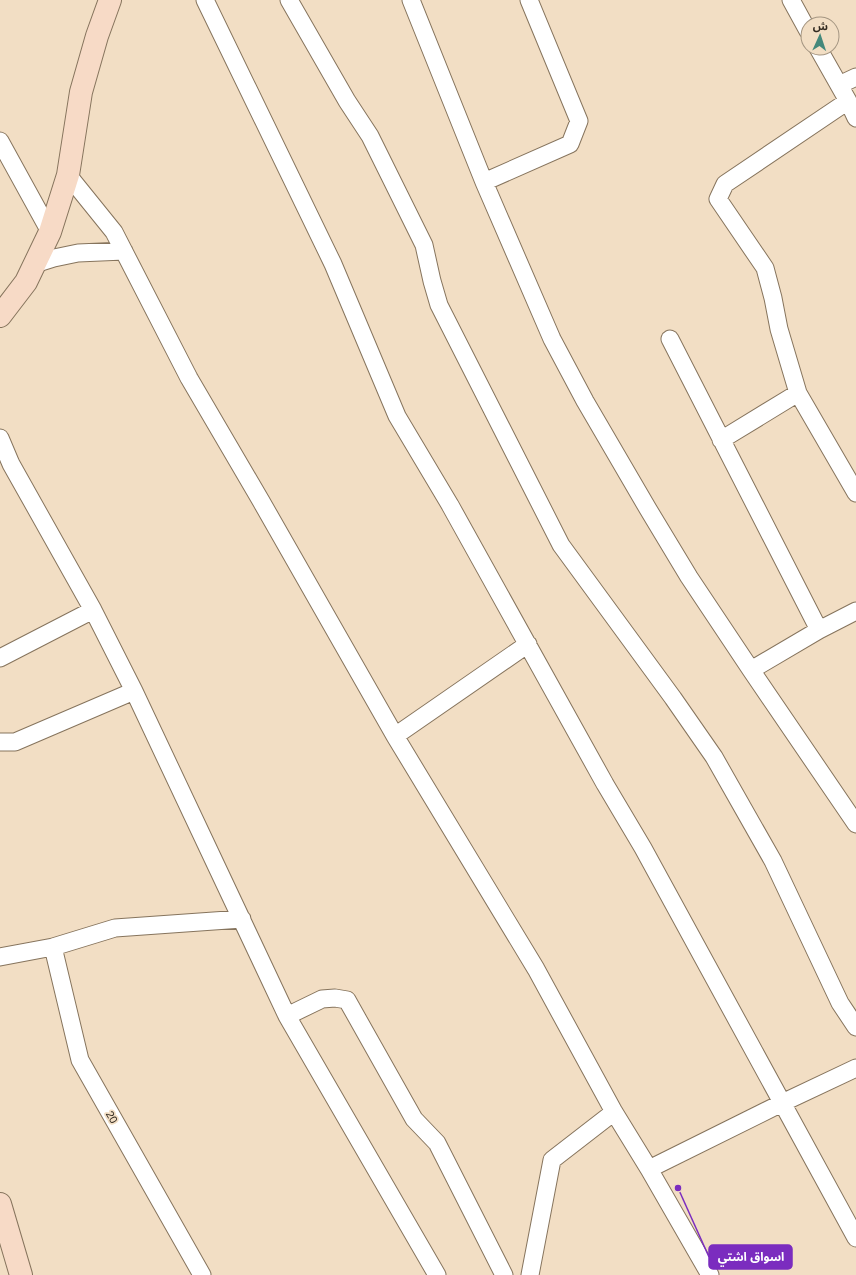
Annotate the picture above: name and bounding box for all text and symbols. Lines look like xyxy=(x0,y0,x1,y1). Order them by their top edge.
north arrow xyxy=(800,16,840,56)
text: ش xyxy=(813,20,828,33)
street label: 20 xyxy=(104,1109,120,1125)
callout: اسواق اشتي xyxy=(709,1245,792,1269)
text: اسواق اشتي xyxy=(718,1250,784,1267)

